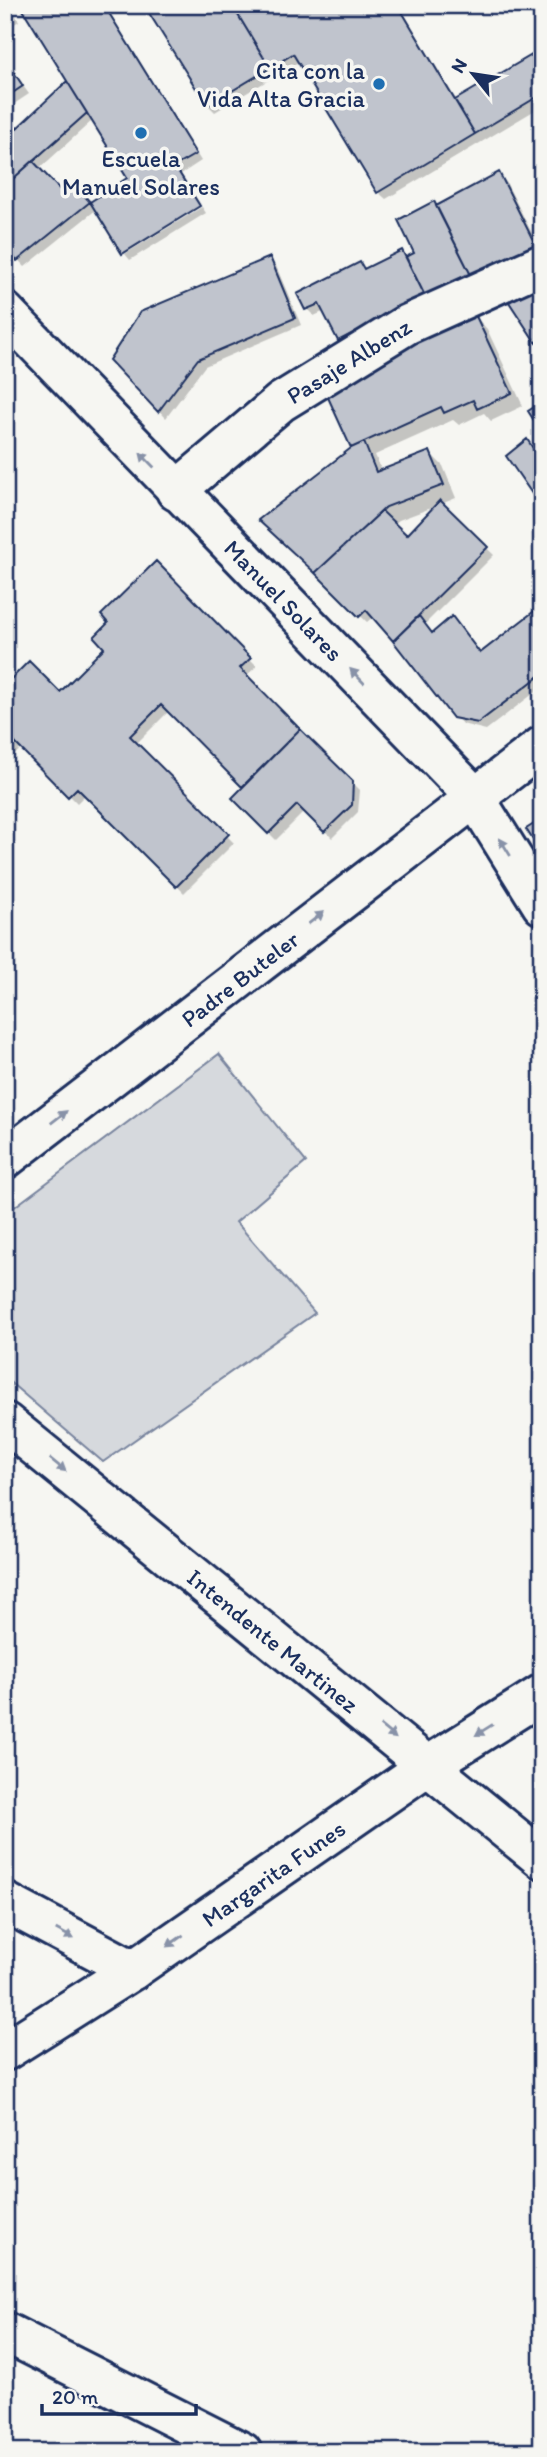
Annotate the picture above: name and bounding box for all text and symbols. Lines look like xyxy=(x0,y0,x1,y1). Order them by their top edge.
north arrow xyxy=(438,38,508,108)
text: N xyxy=(446,54,472,77)
place label: Cita con la Vida Alta Gracia xyxy=(197,56,366,113)
marker: Cita con la Vida Alta Gracia xyxy=(371,76,387,92)
marker: Escuela Manuel Solares xyxy=(133,125,149,141)
place label: Escuela Manuel Solares xyxy=(62,144,220,201)
street label: Pasaje Albenz xyxy=(281,311,416,410)
one-way arrow xyxy=(139,452,155,469)
street label: Manuel Solares xyxy=(219,533,349,667)
one-way arrow xyxy=(349,668,365,685)
one-way arrow xyxy=(499,837,512,856)
one-way arrow xyxy=(308,911,325,926)
street label: Padre Buteler xyxy=(175,924,304,1033)
one-way arrow xyxy=(50,1110,68,1125)
one-way arrow xyxy=(49,1458,67,1473)
street label: Intendente Martinez xyxy=(182,1562,365,1719)
one-way arrow xyxy=(378,1724,396,1739)
one-way arrow xyxy=(474,1724,494,1737)
street label: Margarita Funes xyxy=(196,1813,351,1933)
one-way arrow xyxy=(56,1928,75,1940)
one-way arrow xyxy=(165,1934,184,1947)
scale bar xyxy=(42,2373,196,2417)
text: 20 m xyxy=(52,2384,99,2409)

